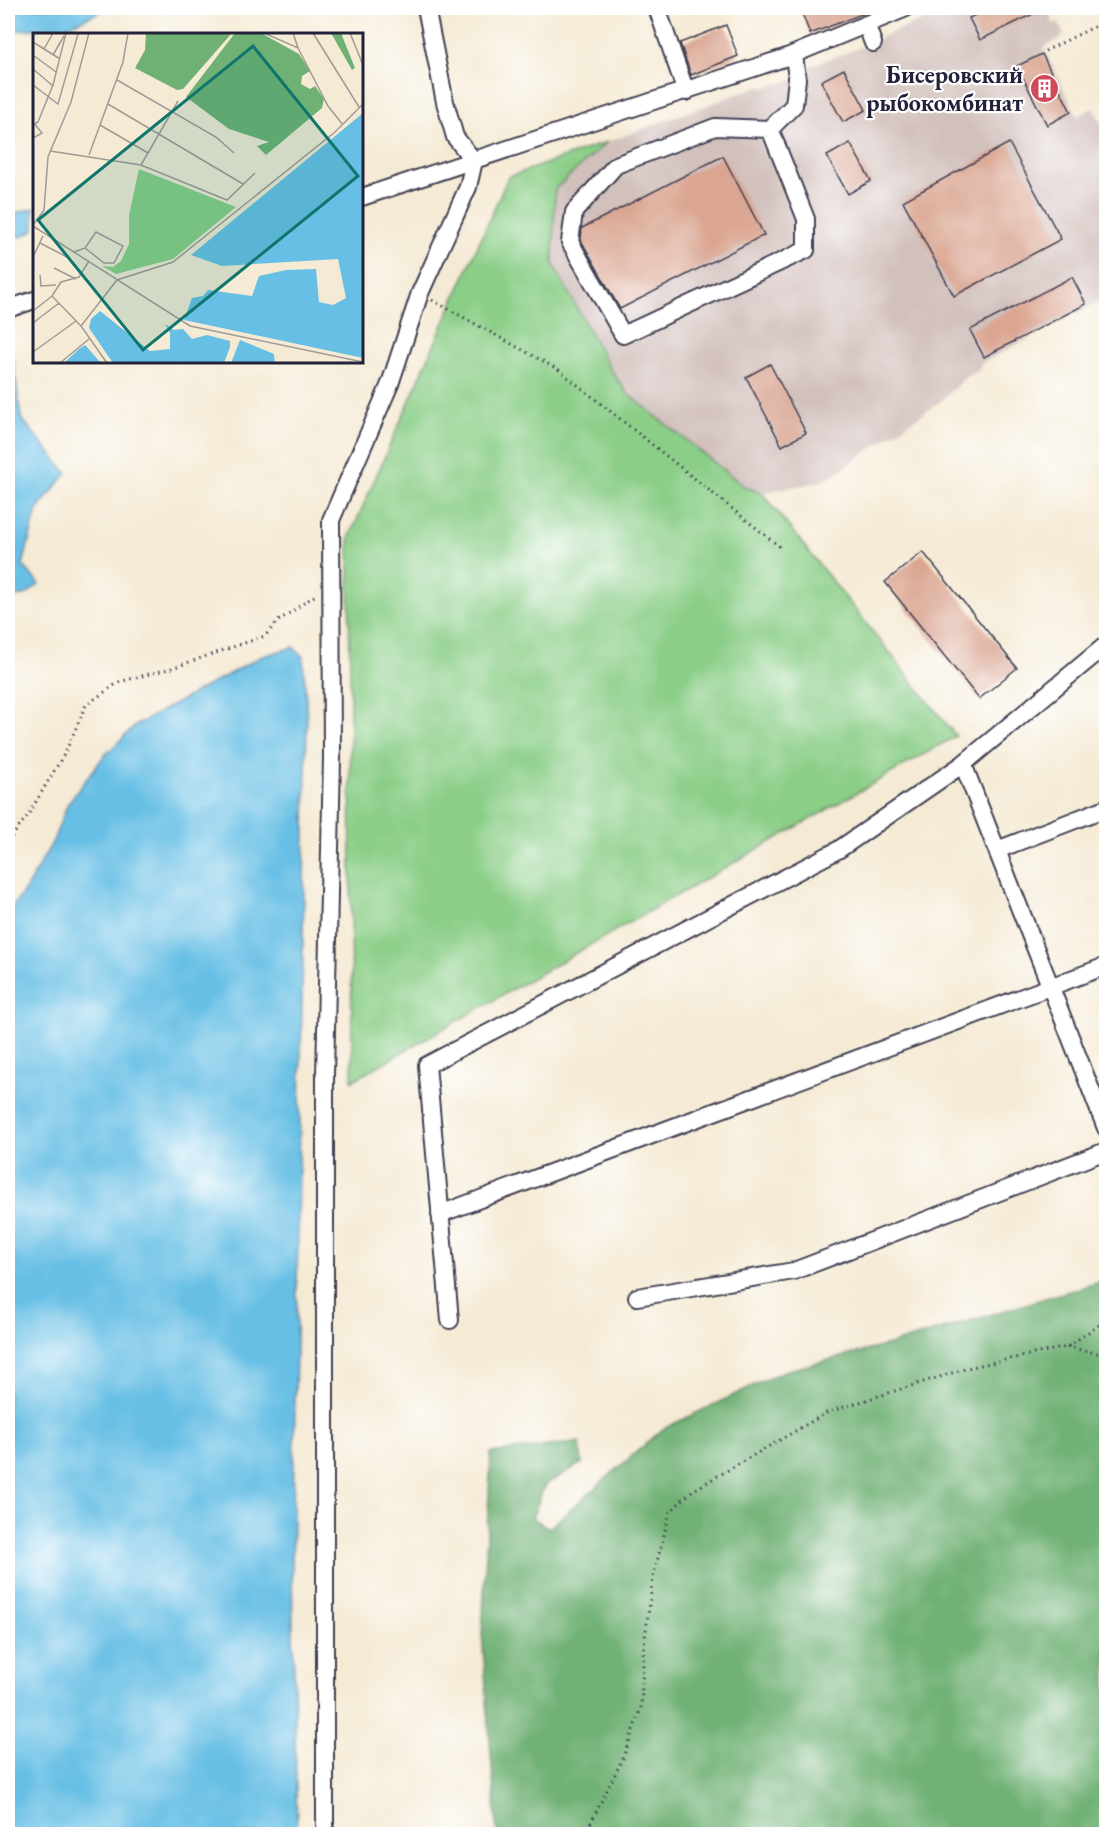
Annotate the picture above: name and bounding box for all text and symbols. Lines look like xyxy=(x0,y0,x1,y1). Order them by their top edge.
inset map xyxy=(33,33,363,363)
place label: Бисеровский рыбокомбинат xyxy=(866,59,1023,118)
building icon: Бисеровский рыбокомбинат xyxy=(1028,73,1060,105)

